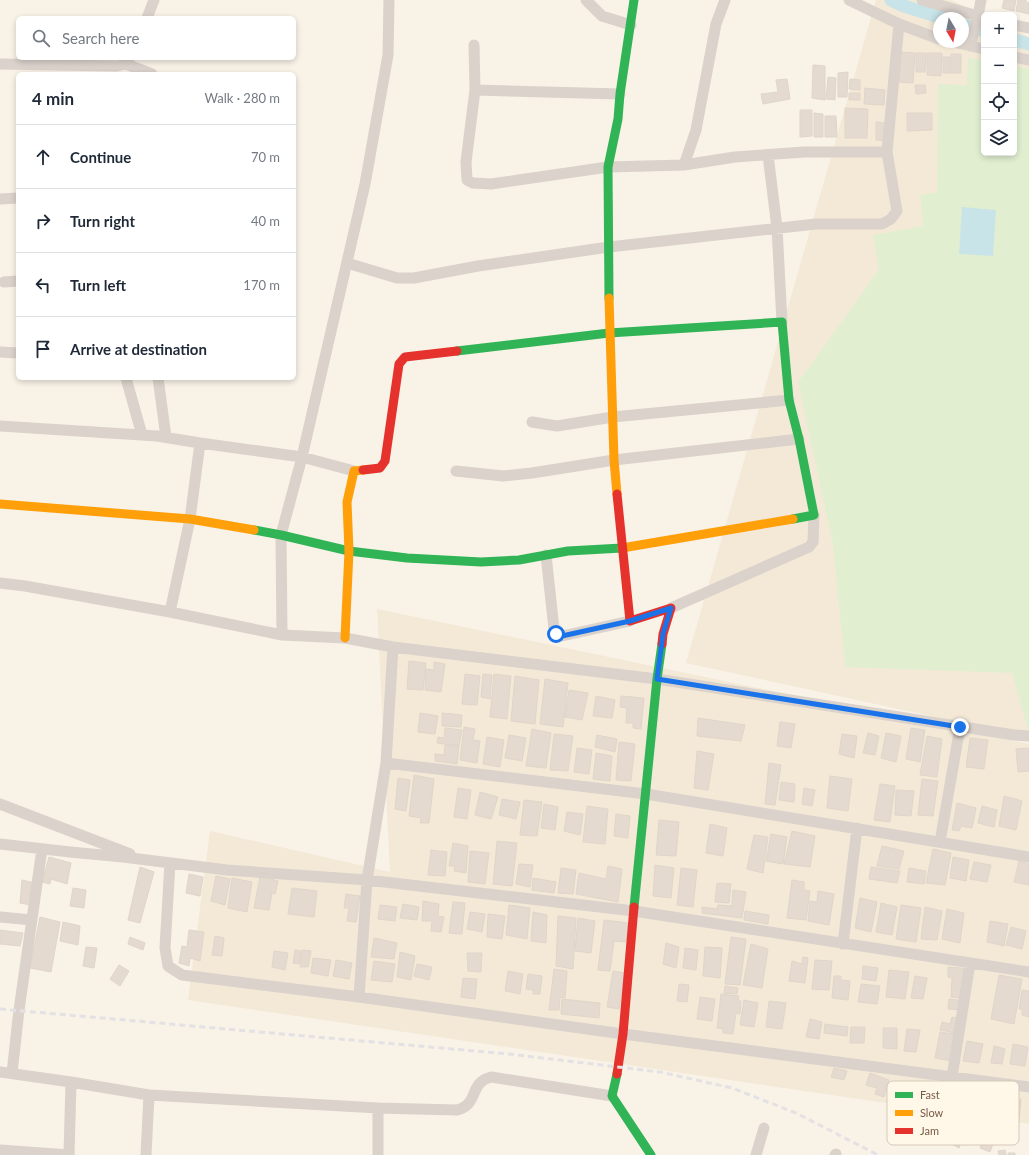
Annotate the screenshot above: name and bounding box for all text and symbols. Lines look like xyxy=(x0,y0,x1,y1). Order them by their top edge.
north arrow xyxy=(933,12,969,48)
map controls xyxy=(981,12,1017,156)
button: + xyxy=(981,12,1017,48)
search box xyxy=(16,16,296,60)
icon: search xyxy=(30,27,52,49)
text: Search here xyxy=(62,29,139,47)
button: − xyxy=(981,48,1017,84)
button: locate xyxy=(981,84,1017,120)
text: 4 min xyxy=(32,88,74,109)
text: Walk · 280 m xyxy=(204,90,280,106)
button: layers xyxy=(981,120,1017,156)
icon: ahead xyxy=(32,146,54,168)
text: Continue xyxy=(70,148,131,166)
text: 70 m xyxy=(251,149,280,165)
icon: right xyxy=(32,210,54,232)
text: Turn right xyxy=(70,212,135,230)
text: 40 m xyxy=(251,213,280,229)
icon: left xyxy=(32,274,54,296)
text: Turn left xyxy=(70,276,126,294)
text: 170 m xyxy=(243,277,280,293)
icon: arrive xyxy=(32,338,54,360)
text: Arrive at destination xyxy=(70,340,207,358)
route start xyxy=(547,625,565,643)
route end xyxy=(951,718,969,736)
legend xyxy=(887,1081,1019,1145)
text: Fast xyxy=(920,1088,940,1101)
text: Slow xyxy=(920,1106,944,1119)
text: Jam xyxy=(920,1124,939,1137)

